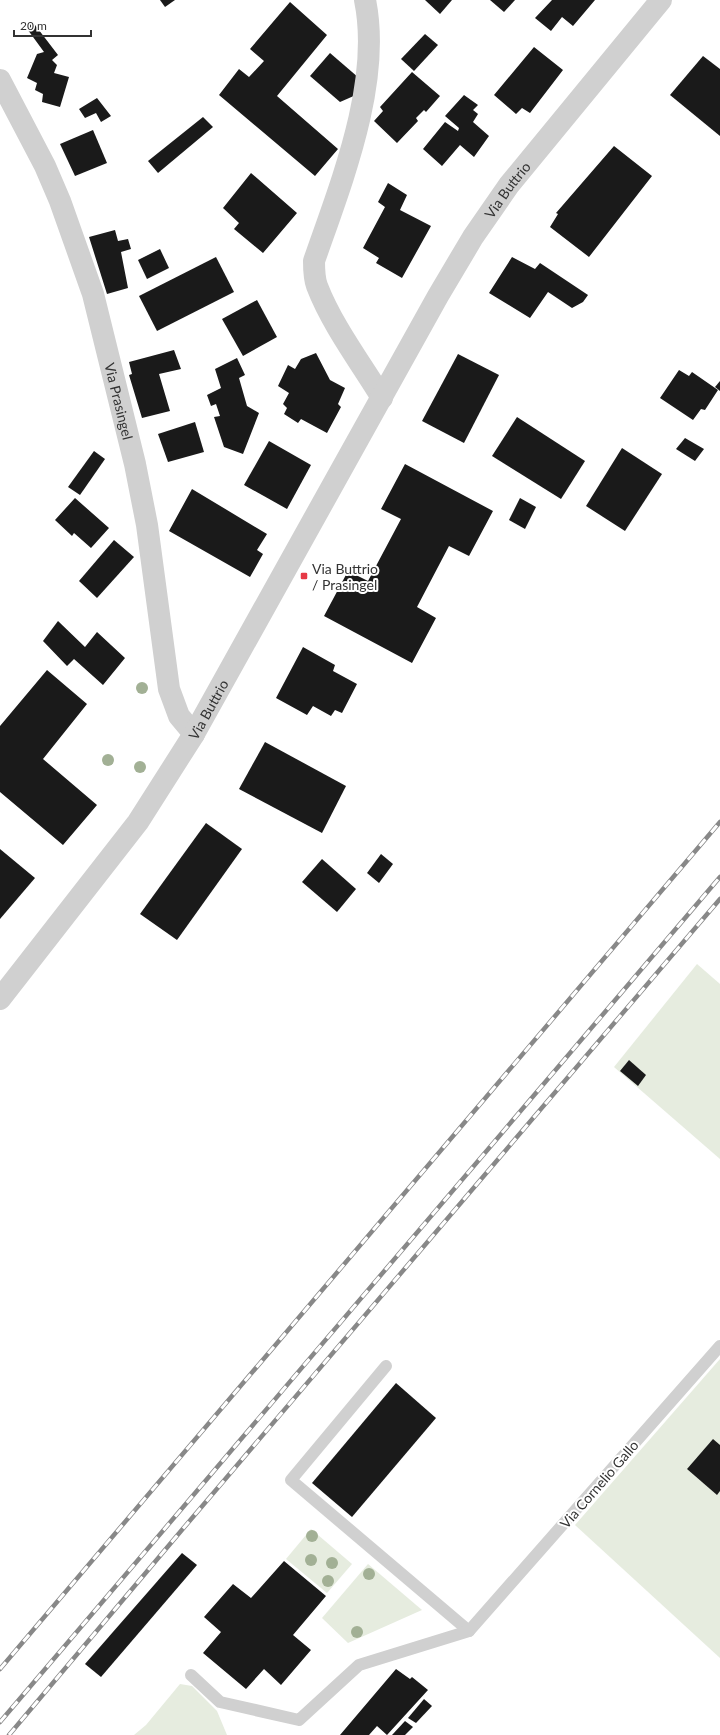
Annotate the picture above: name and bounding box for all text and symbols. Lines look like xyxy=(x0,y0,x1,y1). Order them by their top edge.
scale bar xyxy=(14,12,91,38)
text: 20 m xyxy=(20,18,47,33)
street label: Via Buttrio xyxy=(480,158,533,221)
street label: Via Prasingel xyxy=(102,361,137,441)
place label: Via Buttrio / Prasingel xyxy=(312,560,378,593)
marker: Via Buttrio / Prasingel xyxy=(299,571,309,581)
street label: Via Buttrio xyxy=(184,676,231,743)
street label: Via Cornelio Gallo xyxy=(556,1437,642,1531)

